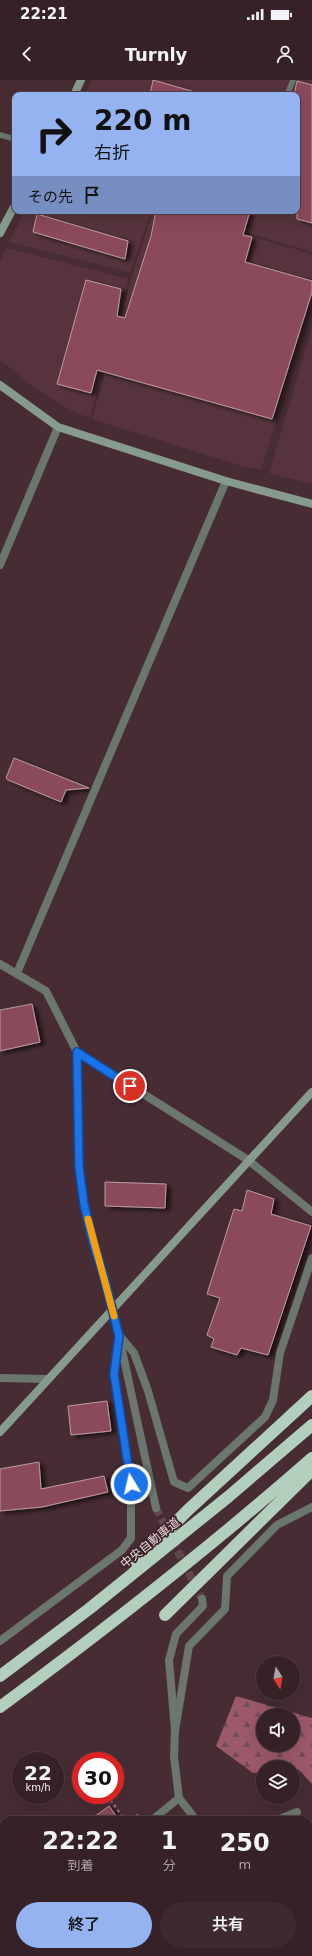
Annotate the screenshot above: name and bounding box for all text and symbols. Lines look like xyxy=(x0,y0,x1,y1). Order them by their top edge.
text: 22:21 xyxy=(20,5,68,23)
icon: back xyxy=(16,43,38,65)
icon: person xyxy=(274,43,296,65)
text: Turnly xyxy=(125,44,187,65)
text: 220 m xyxy=(94,104,191,137)
icon: right xyxy=(28,108,80,160)
text: 右折 xyxy=(94,142,130,163)
icon: arrive xyxy=(81,184,103,206)
text: その先 xyxy=(28,188,73,206)
pin xyxy=(113,1069,147,1103)
icon: arrive xyxy=(119,1075,141,1097)
position arrow xyxy=(110,1463,152,1505)
street label: 中央自動車道 xyxy=(118,1515,182,1571)
north arrow xyxy=(256,1656,300,1700)
map controls xyxy=(256,1656,300,1804)
button: sound xyxy=(256,1708,300,1752)
speed limit sign: 30 xyxy=(72,1752,124,1804)
button: layers xyxy=(256,1760,300,1804)
text: 22 xyxy=(24,1761,52,1785)
text: km/h xyxy=(25,1782,51,1793)
text: 22:22 xyxy=(42,1827,119,1855)
text: 1 xyxy=(161,1827,177,1855)
text: 250 xyxy=(220,1829,270,1857)
text: m xyxy=(238,1857,251,1872)
text: 到着 xyxy=(67,1858,93,1873)
text: 分 xyxy=(163,1858,176,1873)
button: 終了 xyxy=(16,1902,152,1948)
button: 共有 xyxy=(160,1902,296,1948)

